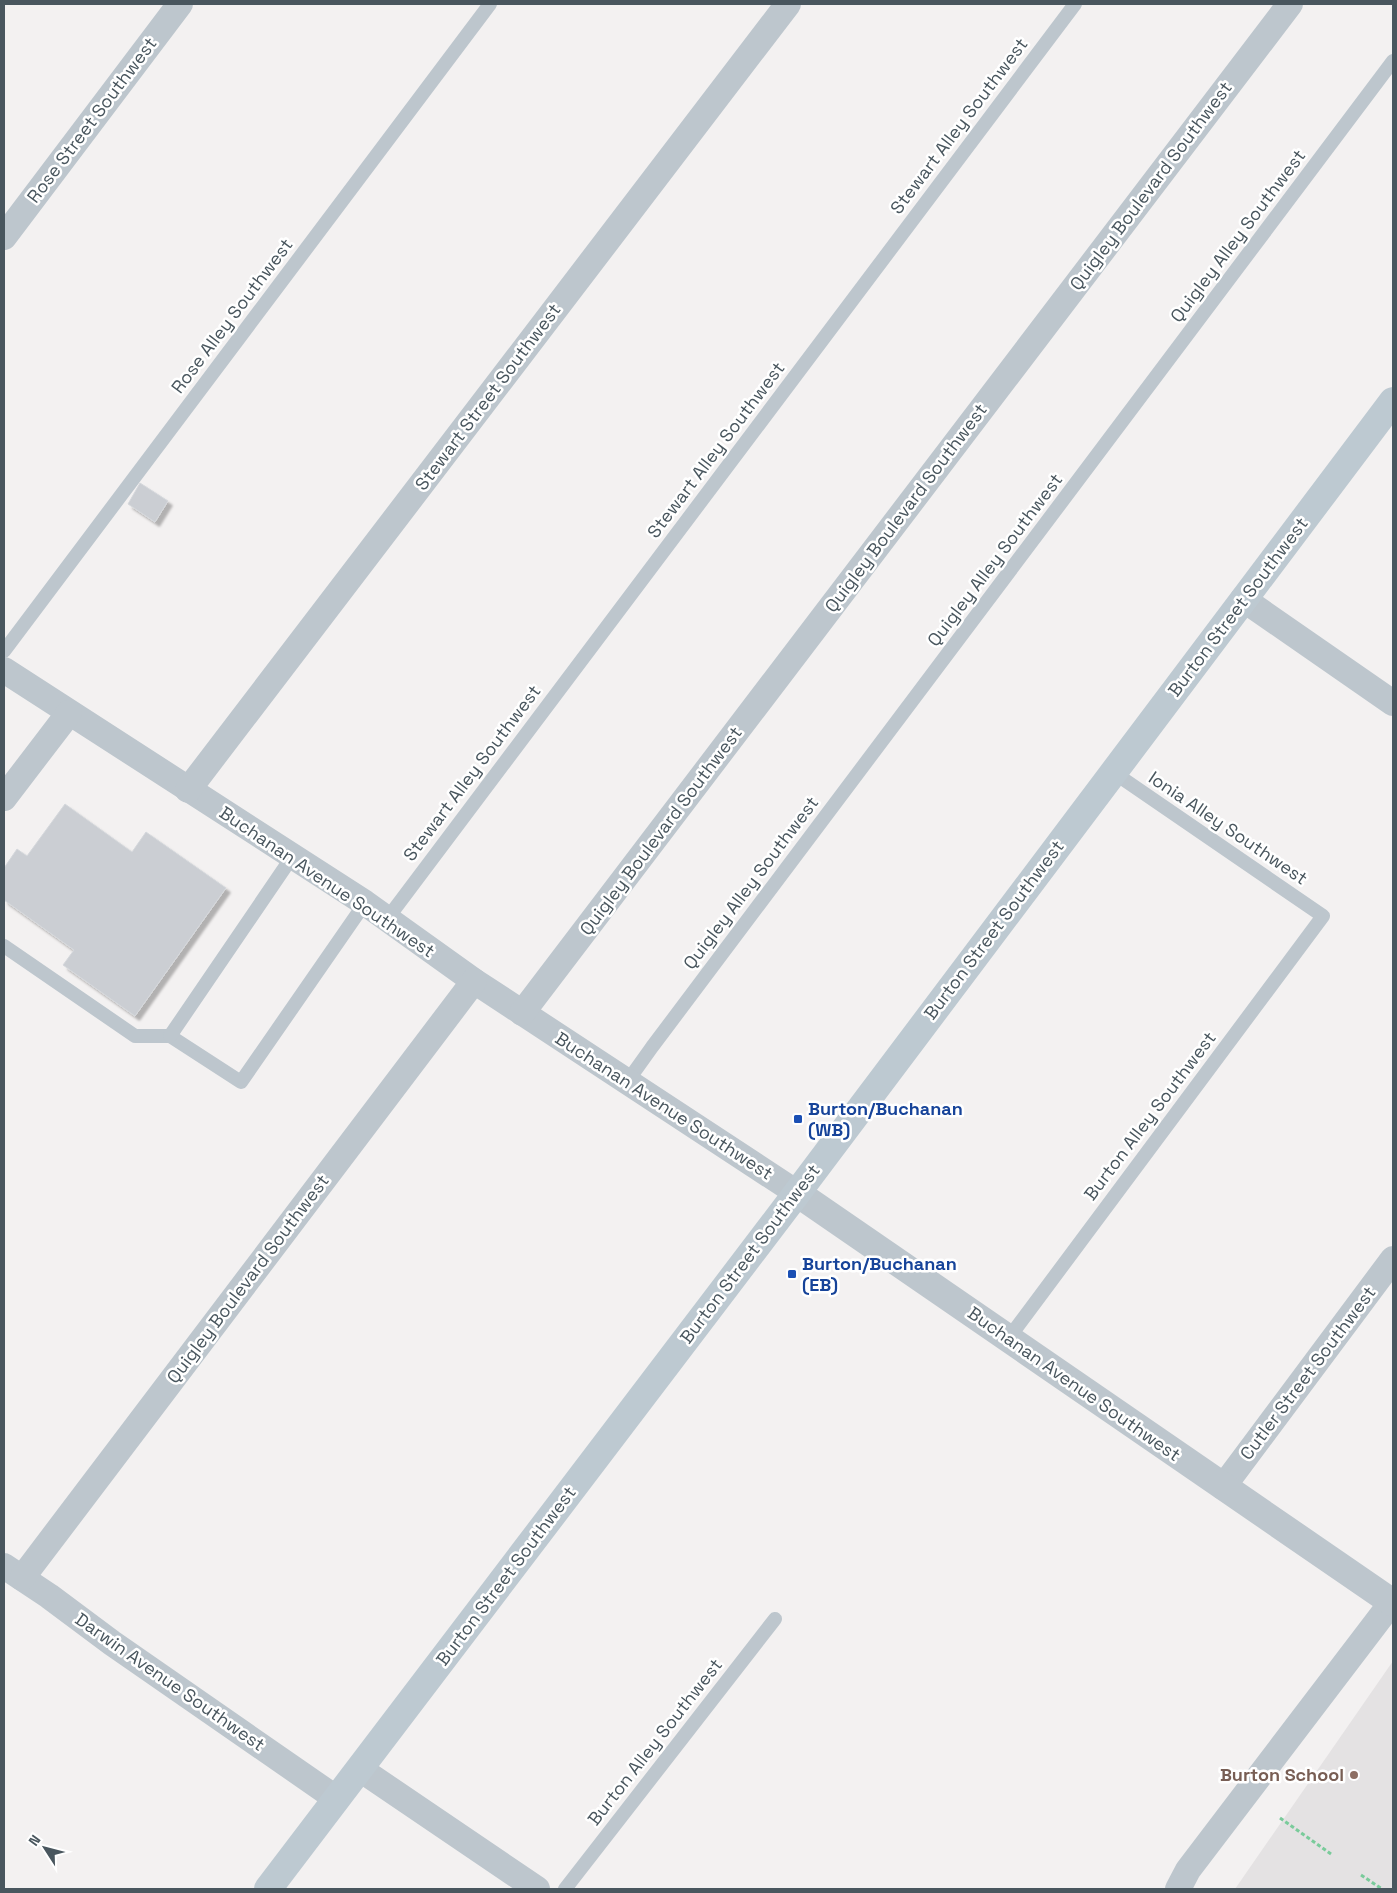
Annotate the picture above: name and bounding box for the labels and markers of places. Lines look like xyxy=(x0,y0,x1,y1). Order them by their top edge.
place label: Burton/Buchanan (WB) xyxy=(808,1097,963,1141)
marker: Burton/Buchanan (WB) xyxy=(792,1113,804,1125)
place label: Burton/Buchanan (EB) xyxy=(802,1252,957,1296)
marker: Burton/Buchanan (EB) xyxy=(786,1268,798,1280)
place label: Burton School xyxy=(1220,1763,1344,1786)
marker: Burton School xyxy=(1348,1769,1360,1781)

